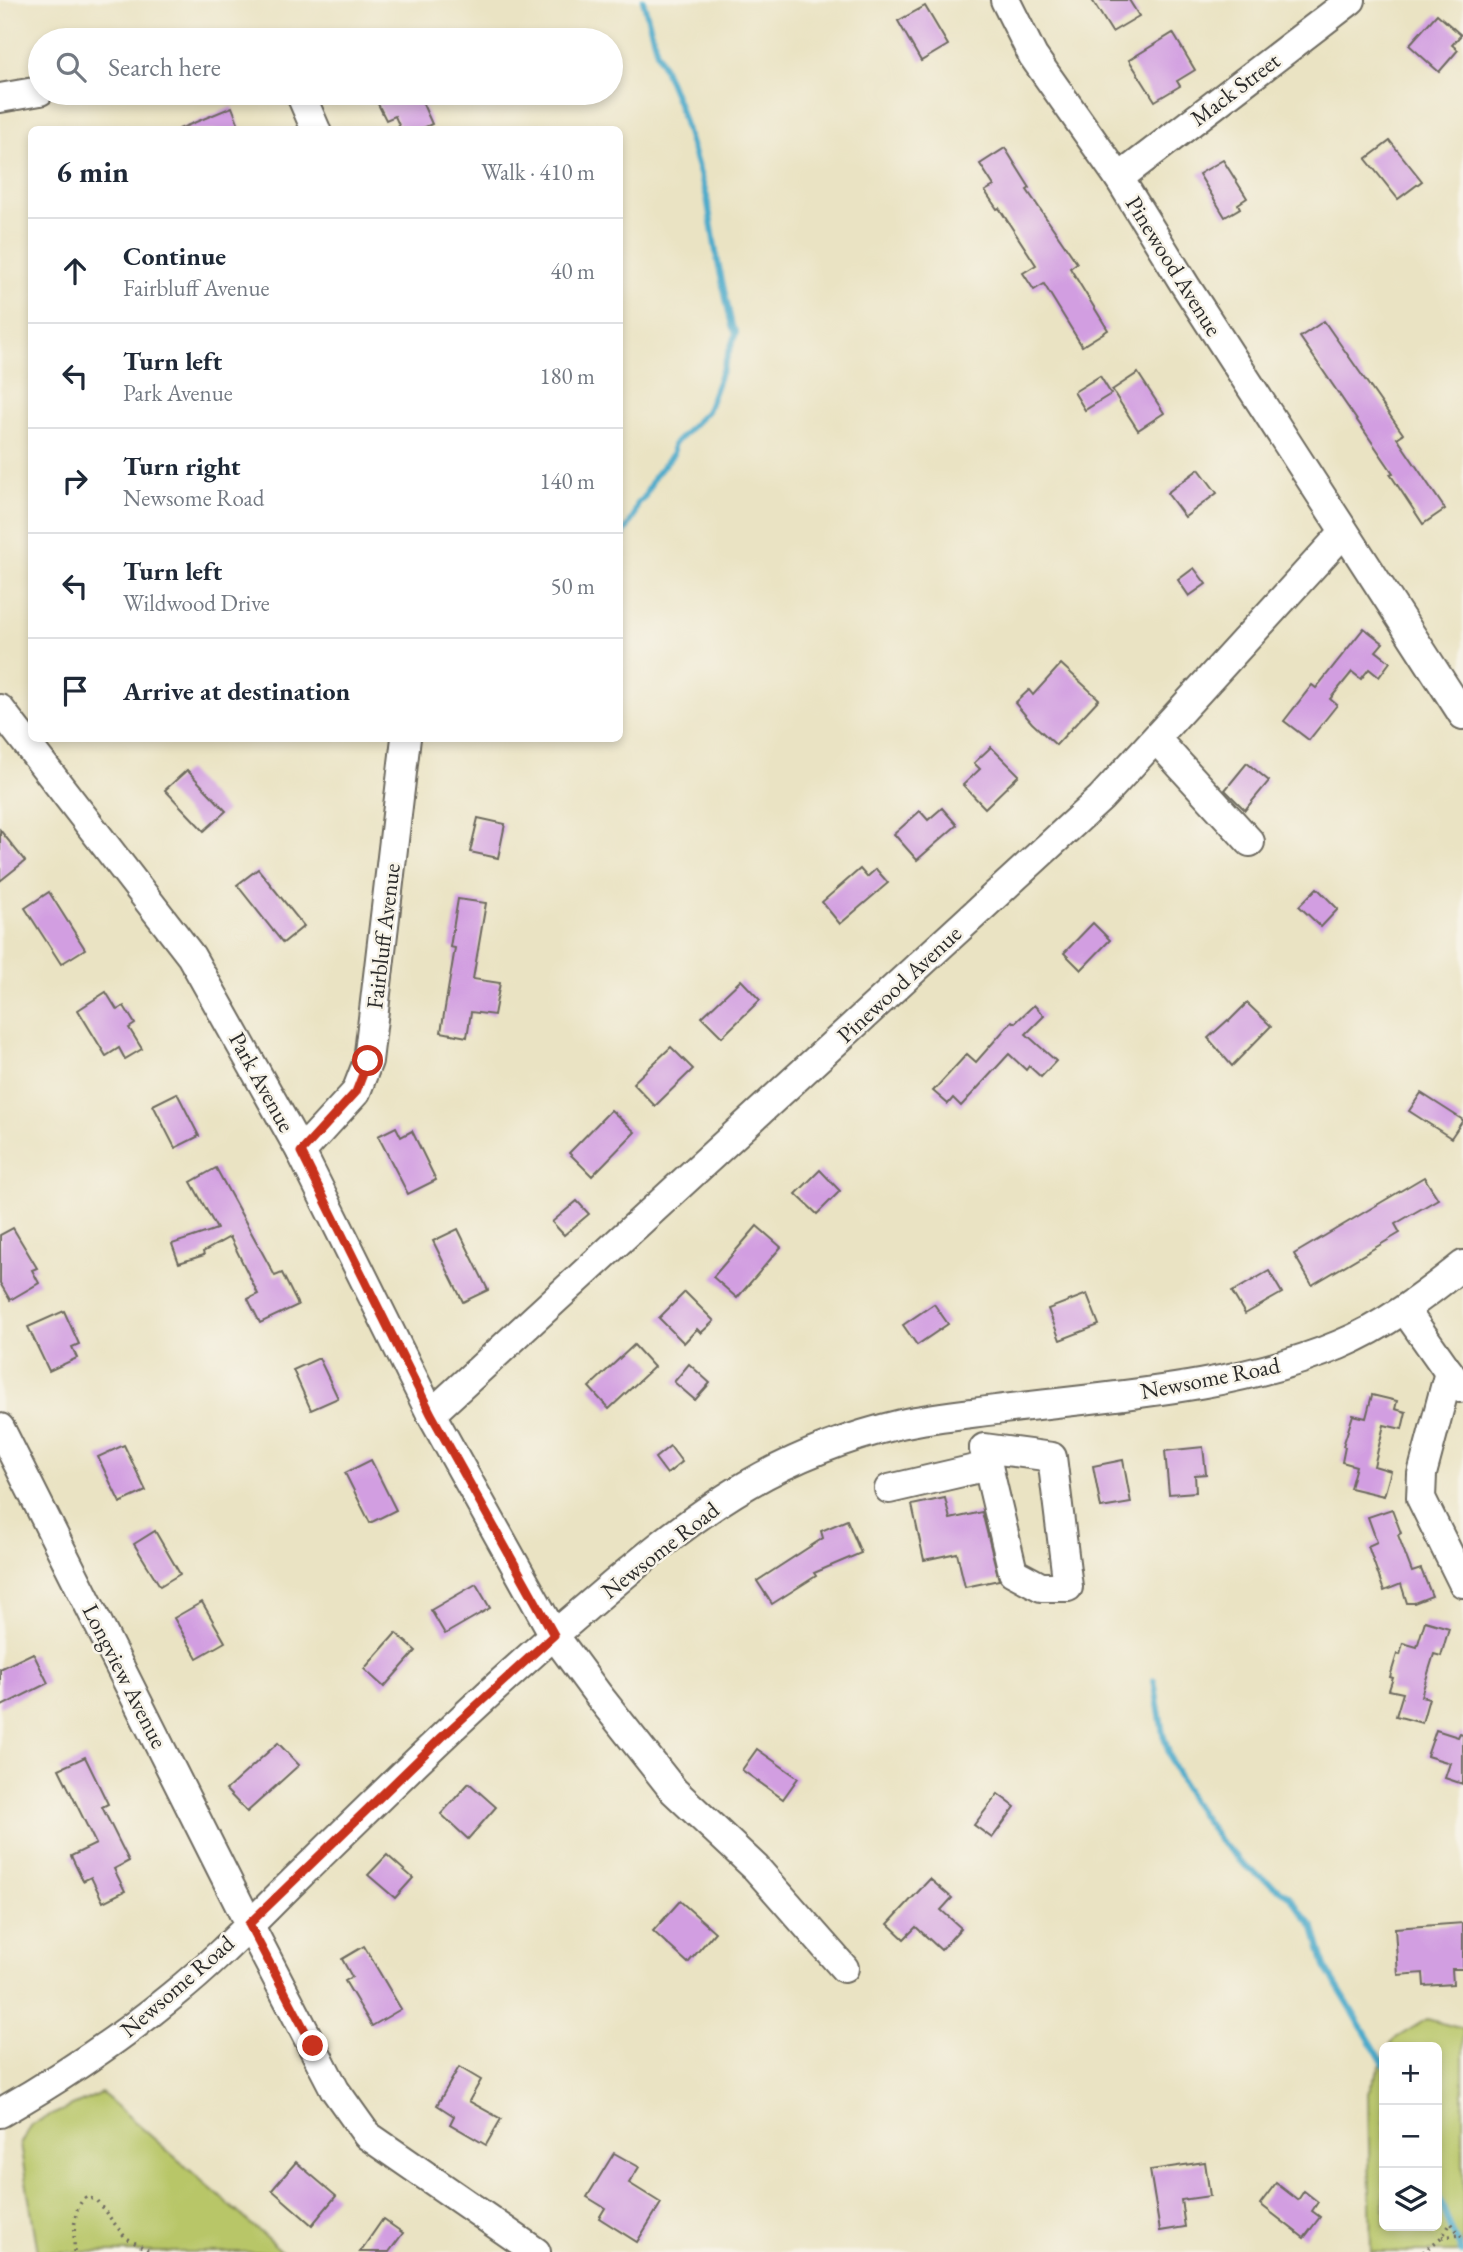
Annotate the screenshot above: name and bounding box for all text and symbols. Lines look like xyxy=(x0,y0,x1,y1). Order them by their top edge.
search box xyxy=(28,28,623,105)
street label: Mack Street xyxy=(1184,45,1286,132)
icon: search xyxy=(52,48,90,86)
text: Search here xyxy=(108,50,221,84)
text: 6 min xyxy=(56,152,129,191)
text: Walk · 410 m xyxy=(481,157,595,187)
street label: Pinewood Avenue xyxy=(1119,190,1229,342)
text: Continue xyxy=(123,239,226,273)
icon: ahead xyxy=(56,252,94,290)
text: 40 m xyxy=(550,256,595,286)
text: Fairbluff Avenue xyxy=(123,273,270,303)
text: Turn left xyxy=(123,344,222,378)
icon: left xyxy=(56,357,94,395)
text: 180 m xyxy=(539,361,595,391)
text: Park Avenue xyxy=(123,378,233,408)
text: Turn right xyxy=(123,449,241,483)
icon: right xyxy=(56,462,94,500)
text: 140 m xyxy=(539,466,595,496)
text: Newsome Road xyxy=(123,483,264,513)
text: Turn left xyxy=(123,554,222,588)
icon: left xyxy=(56,567,94,605)
text: 50 m xyxy=(550,571,595,601)
text: Wildwood Drive xyxy=(123,588,270,618)
icon: arrive xyxy=(56,672,94,710)
text: Arrive at destination xyxy=(123,674,350,708)
street label: Fairbluff Avenue xyxy=(359,861,407,1011)
street label: Pinewood Avenue xyxy=(830,919,968,1049)
street label: Park Avenue xyxy=(222,1027,302,1137)
route start xyxy=(352,1045,383,1076)
street label: Newsome Road xyxy=(1138,1350,1283,1406)
street label: Newsome Road xyxy=(595,1494,725,1605)
street label: Longview Avenue xyxy=(76,1599,174,1753)
street label: Newsome Road xyxy=(114,1928,240,2044)
route end xyxy=(297,2030,328,2061)
map controls xyxy=(1379,2042,1442,2231)
button: + xyxy=(1379,2042,1442,2105)
button: − xyxy=(1379,2105,1442,2168)
button: layers xyxy=(1379,2168,1442,2231)

